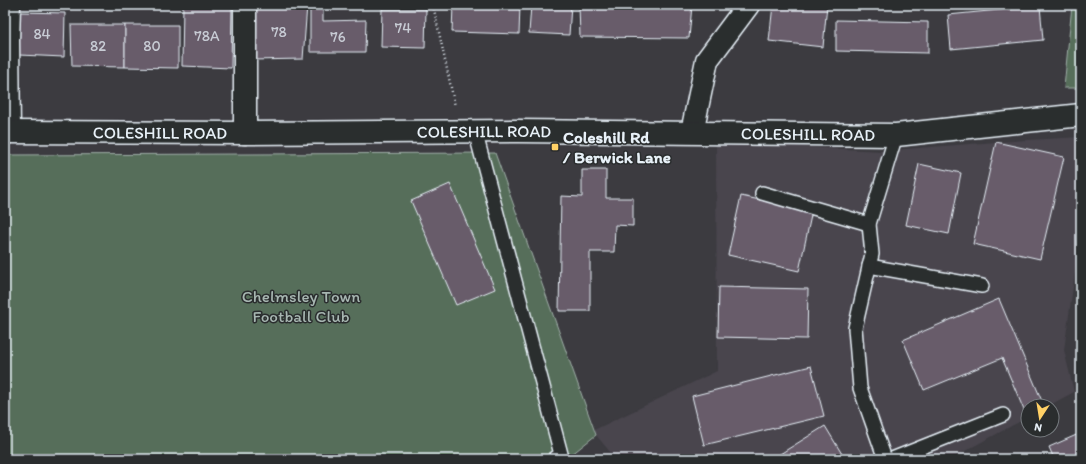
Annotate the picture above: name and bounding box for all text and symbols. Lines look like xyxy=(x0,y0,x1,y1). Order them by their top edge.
house number: 74 xyxy=(395,19,411,37)
house number: 78 xyxy=(271,23,287,41)
house number: 84 xyxy=(33,25,51,43)
house number: 78A xyxy=(194,27,220,45)
house number: 76 xyxy=(330,28,346,46)
house number: 82 xyxy=(90,37,106,55)
house number: 80 xyxy=(143,37,161,55)
street label: COLESHILL ROAD xyxy=(417,121,552,142)
street label: COLESHILL ROAD xyxy=(93,122,227,143)
street label: COLESHILL ROAD xyxy=(741,123,875,145)
place label: Coleshill Rd / Berwick Lane xyxy=(562,127,671,167)
marker: Coleshill Rd / Berwick Lane xyxy=(550,142,560,152)
park label: Chelmsley Town Football Club xyxy=(242,286,360,326)
north arrow xyxy=(1020,398,1060,438)
text: N xyxy=(1033,420,1043,434)

